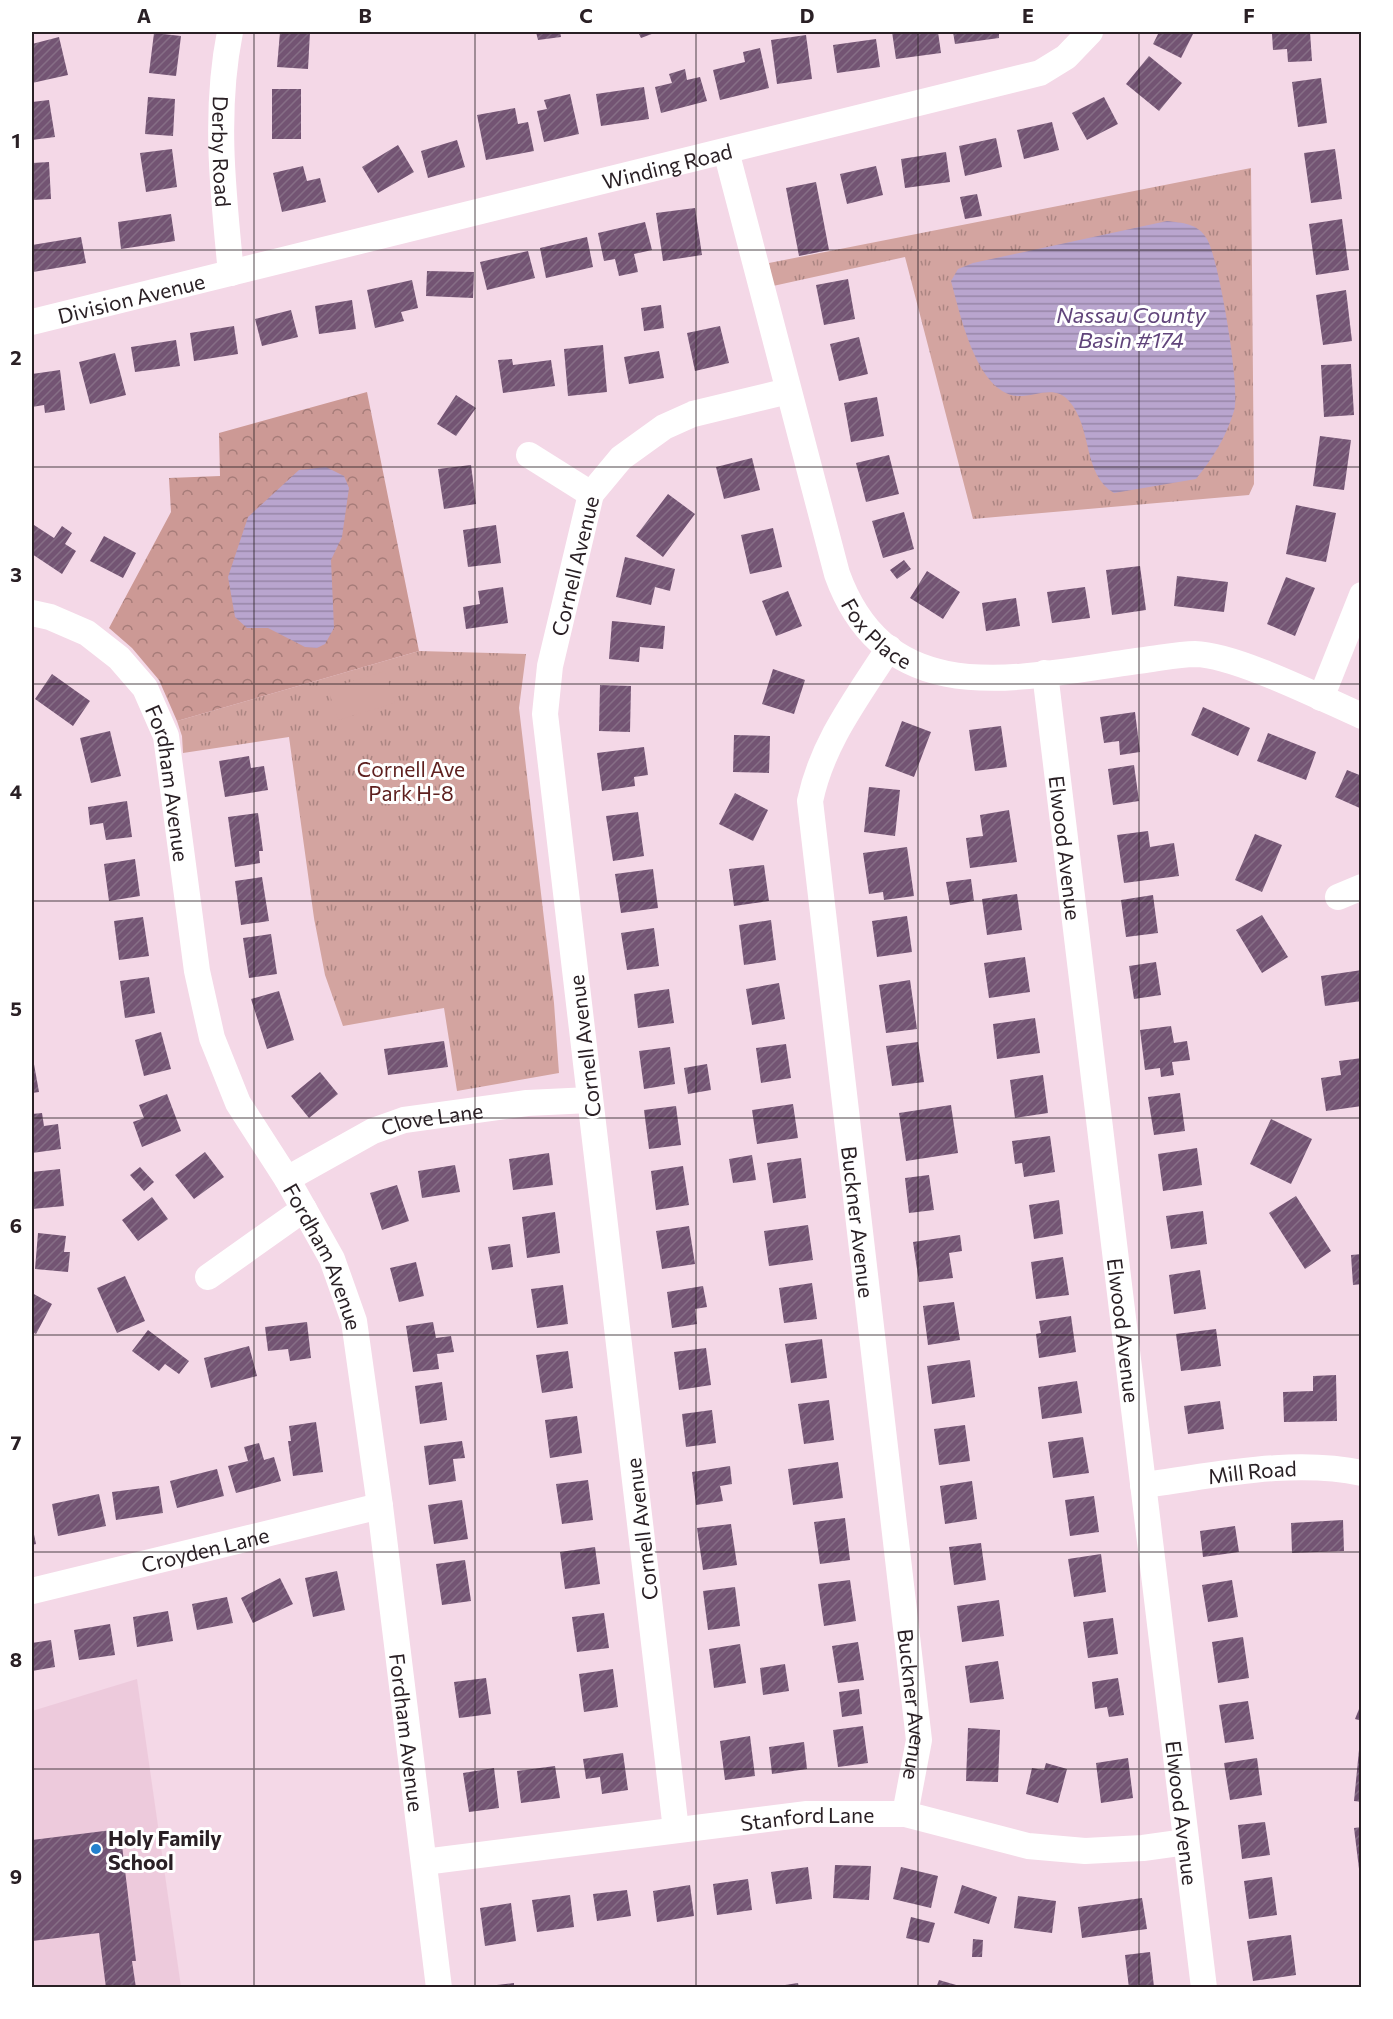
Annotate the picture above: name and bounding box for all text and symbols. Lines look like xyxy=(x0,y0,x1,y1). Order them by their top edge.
text: A xyxy=(137,3,151,27)
text: B xyxy=(358,3,372,27)
text: C xyxy=(579,3,593,27)
text: D xyxy=(800,3,814,27)
text: E xyxy=(1022,3,1034,27)
text: F xyxy=(1243,3,1255,27)
street label: Derby Road xyxy=(209,95,237,208)
text: 1 xyxy=(11,128,21,152)
street label: Winding Road xyxy=(599,137,734,193)
street label: Division Avenue xyxy=(55,267,207,328)
water label: Nassau County Basin #174 xyxy=(1056,301,1206,353)
text: 2 xyxy=(10,345,22,369)
street label: Cornell Avenue xyxy=(545,493,603,638)
text: 3 xyxy=(10,562,22,586)
street label: Fox Place xyxy=(837,593,916,673)
street label: Fordham Avenue xyxy=(141,700,195,863)
park label: Cornell Ave Park H-8 xyxy=(357,756,465,805)
street label: Elwood Avenue xyxy=(1045,774,1087,922)
text: 4 xyxy=(10,779,22,803)
street label: Cornell Avenue xyxy=(563,973,605,1119)
text: 5 xyxy=(10,996,22,1020)
street label: Clove Lane xyxy=(377,1097,484,1140)
street label: Buckner Avenue xyxy=(838,1145,880,1299)
street label: Fordham Avenue xyxy=(279,1179,368,1331)
text: 6 xyxy=(10,1213,22,1237)
street label: Elwood Avenue xyxy=(1103,1256,1146,1404)
text: 7 xyxy=(11,1430,22,1454)
street label: Mill Road xyxy=(1206,1455,1297,1488)
street label: Cornell Avenue xyxy=(620,1456,662,1602)
street label: Croyden Lane xyxy=(138,1521,271,1576)
street label: Buckner Avenue xyxy=(894,1627,932,1782)
text: 8 xyxy=(10,1647,22,1671)
street label: Fordham Avenue xyxy=(386,1652,430,1813)
street label: Elwood Avenue xyxy=(1162,1739,1204,1886)
street label: Stanford Lane xyxy=(739,1802,874,1835)
place label: Holy Family School xyxy=(108,1825,222,1874)
marker: Holy Family School xyxy=(89,1842,103,1856)
text: 9 xyxy=(10,1864,22,1888)

